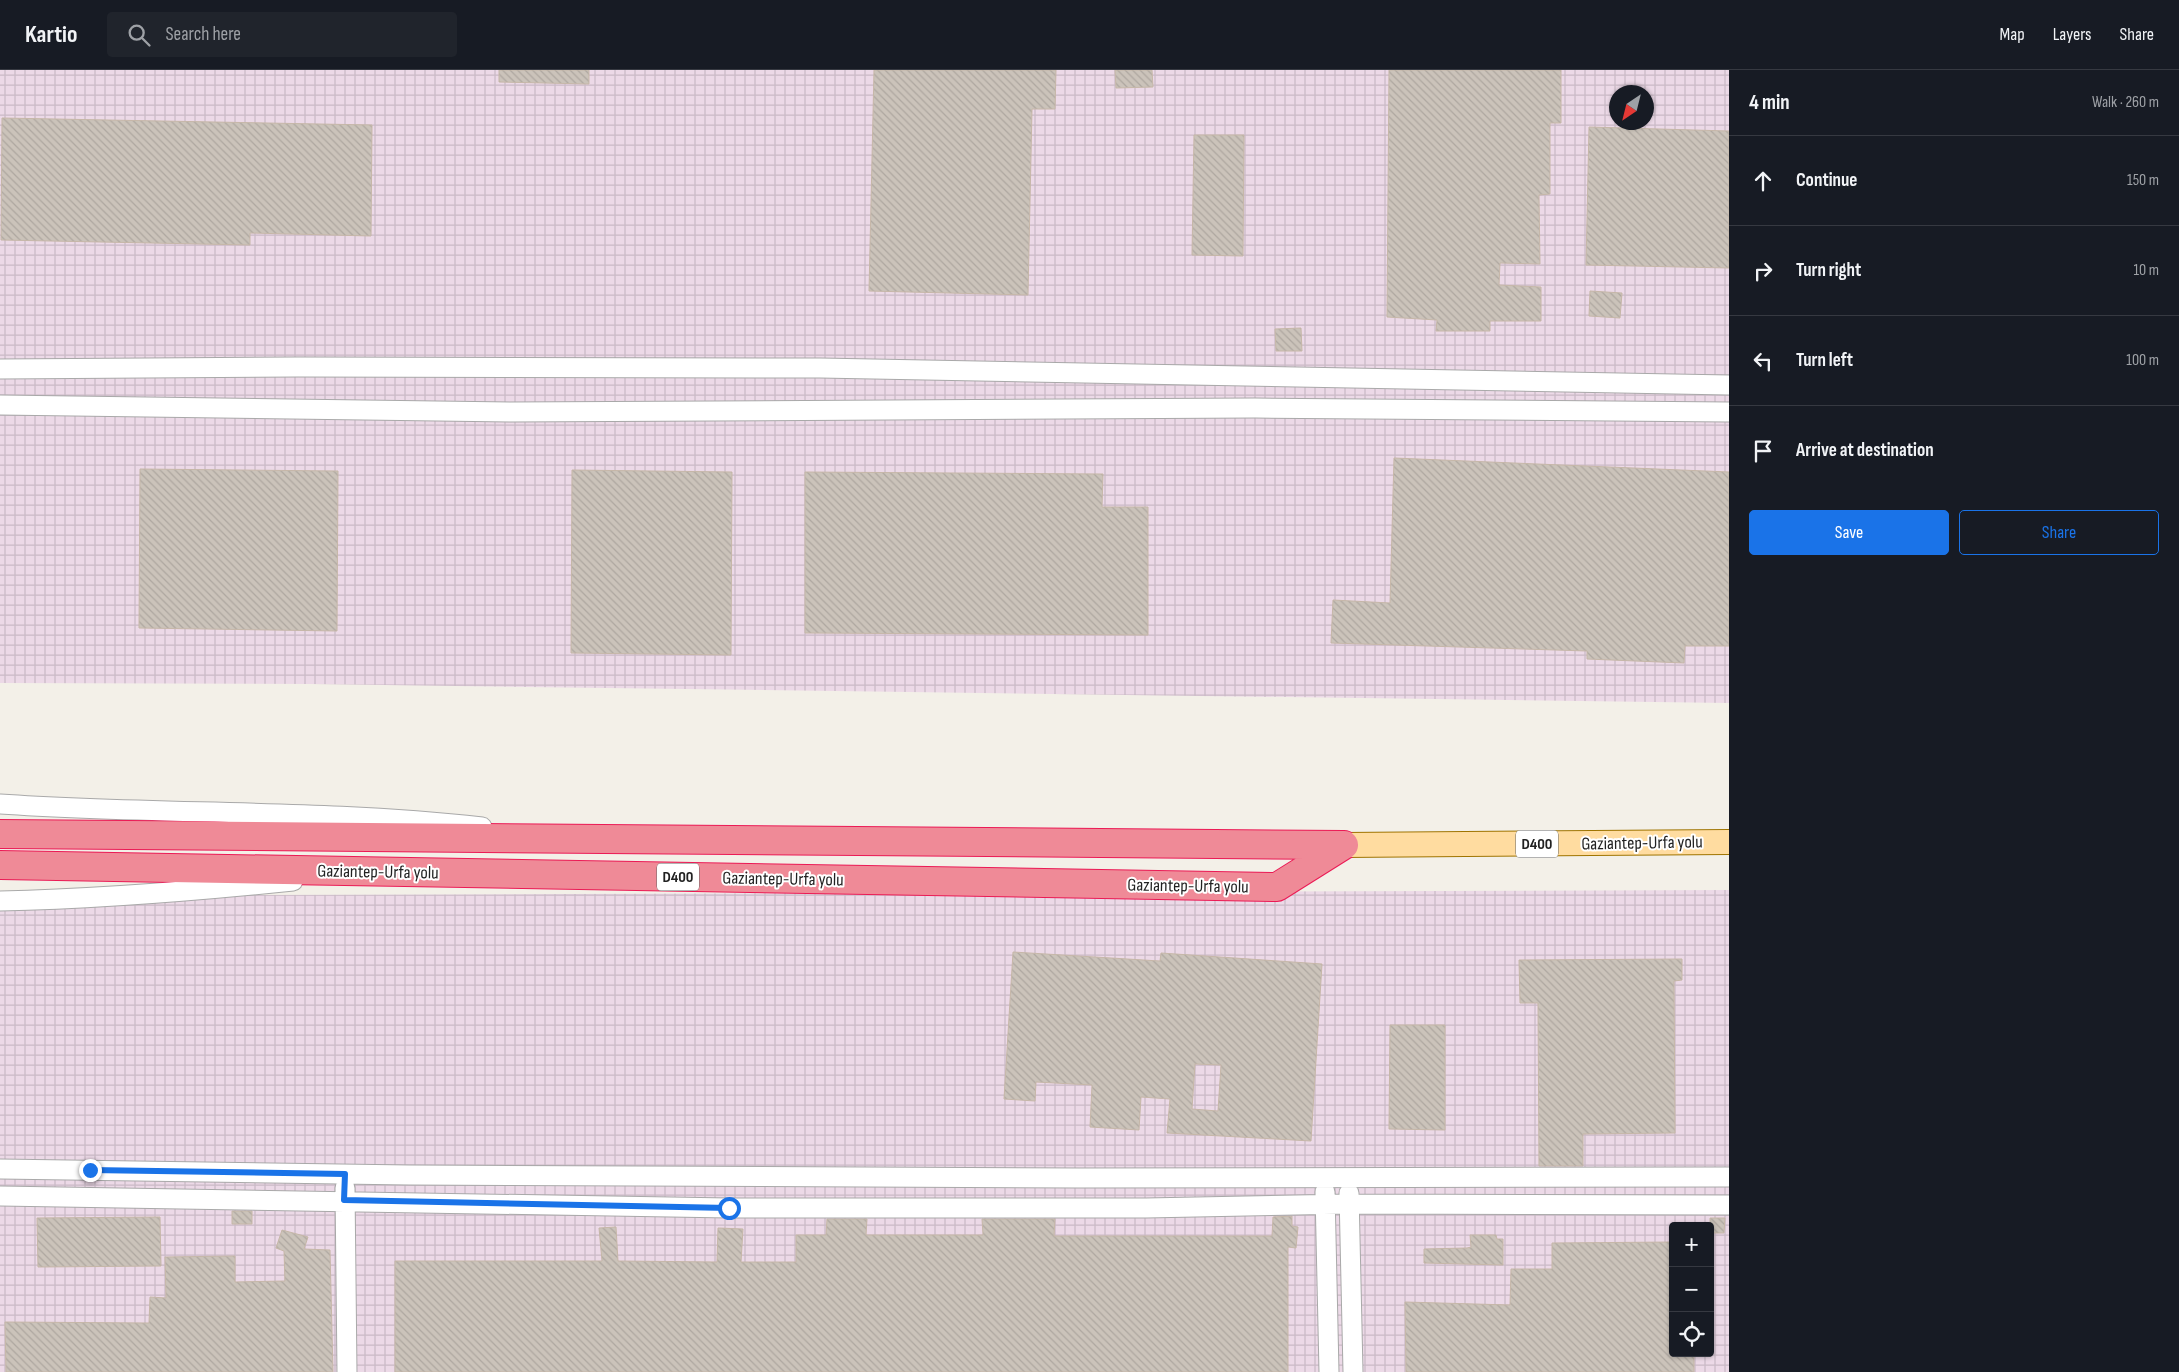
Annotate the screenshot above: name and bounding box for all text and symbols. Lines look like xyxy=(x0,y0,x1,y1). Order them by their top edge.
search box xyxy=(107,12,457,57)
text: Kartio xyxy=(25,20,77,49)
icon: search xyxy=(125,21,153,49)
text: Search here xyxy=(165,23,241,46)
text: Map xyxy=(2000,24,2025,45)
text: Layers xyxy=(2053,24,2092,45)
text: Share xyxy=(2120,24,2154,45)
north arrow xyxy=(1609,85,1654,130)
text: 4 min xyxy=(1749,90,1790,115)
text: Walk · 260 m xyxy=(2092,93,2159,112)
icon: ahead xyxy=(1749,167,1777,195)
text: Continue xyxy=(1796,169,1857,192)
text: 150 m xyxy=(2127,171,2159,190)
icon: right xyxy=(1749,257,1777,285)
text: Turn right xyxy=(1796,259,1861,282)
text: 10 m xyxy=(2133,261,2159,280)
icon: left xyxy=(1749,347,1777,375)
text: Turn left xyxy=(1796,349,1853,372)
text: 100 m xyxy=(2126,351,2159,370)
icon: arrive xyxy=(1749,437,1777,465)
text: Arrive at destination xyxy=(1796,439,1934,462)
button: Save xyxy=(1749,510,1949,555)
button: Share xyxy=(1959,510,2159,555)
road number: D400 xyxy=(1516,831,1558,858)
street label: Gaziantep-Urfa yolu xyxy=(1581,831,1703,855)
street label: Gaziantep-Urfa yolu xyxy=(317,860,439,884)
road number: D400 xyxy=(657,864,699,890)
street label: Gaziantep-Urfa yolu xyxy=(722,867,844,891)
street label: Gaziantep-Urfa yolu xyxy=(1127,874,1249,898)
route end xyxy=(79,1159,102,1182)
route start xyxy=(718,1197,741,1220)
map controls xyxy=(1669,1222,1714,1357)
button: + xyxy=(1669,1222,1714,1267)
button: − xyxy=(1669,1267,1714,1312)
button: locate xyxy=(1669,1312,1714,1357)

